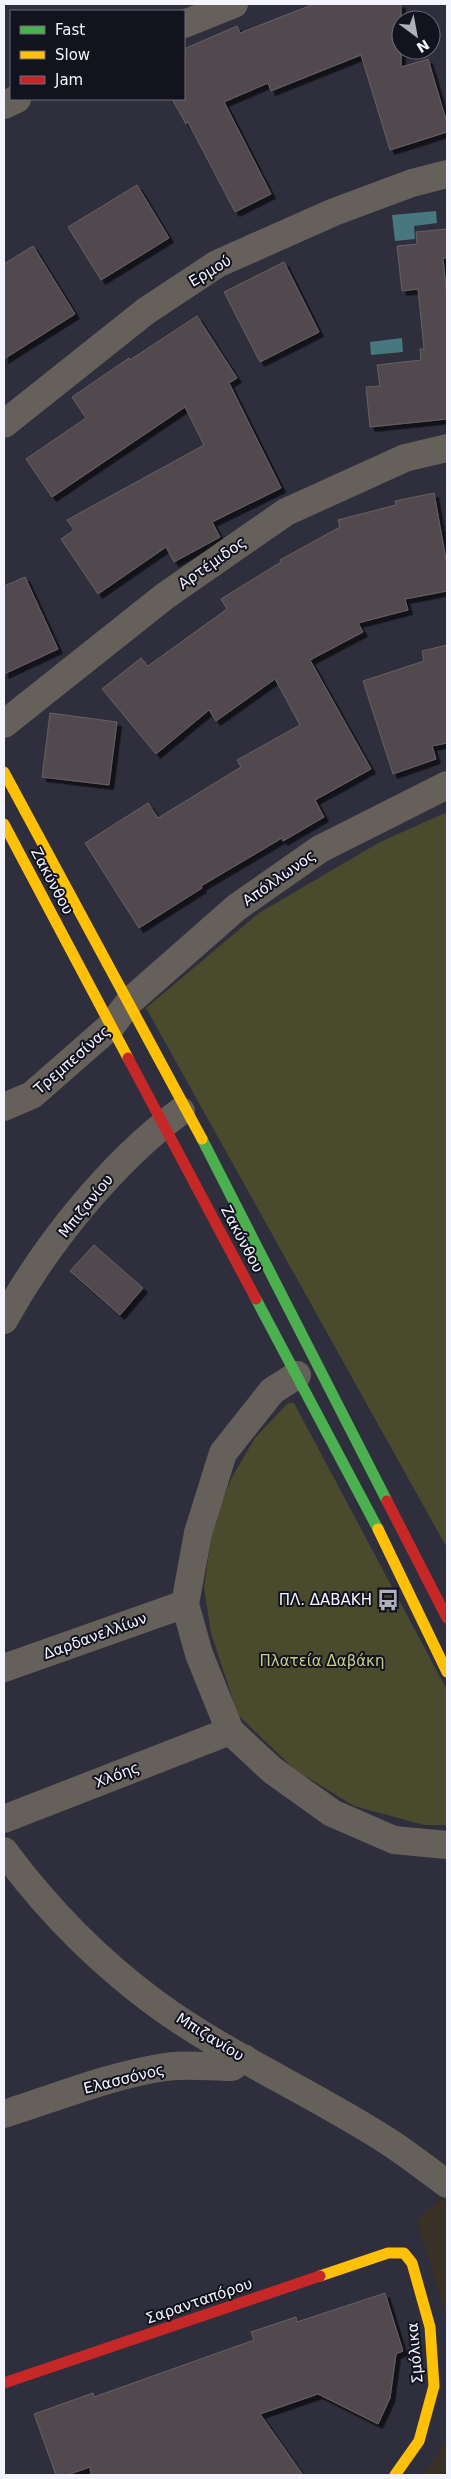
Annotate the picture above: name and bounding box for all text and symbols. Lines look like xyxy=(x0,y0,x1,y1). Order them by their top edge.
legend xyxy=(10,10,185,100)
north arrow xyxy=(391,10,441,60)
text: Fast xyxy=(55,21,85,39)
text: N xyxy=(414,36,432,56)
text: Slow xyxy=(55,46,90,64)
text: Jam xyxy=(54,71,83,89)
street label: Ερμού xyxy=(185,251,235,291)
street label: Αρτέμιδος xyxy=(175,533,249,593)
street label: Ζακύνθου xyxy=(27,844,77,918)
street label: Απόλλωνος xyxy=(239,846,319,910)
street label: Τρεμπεσίνας xyxy=(29,1022,114,1099)
street label: Μπιζανίου xyxy=(55,1171,117,1241)
street label: Ζακύνθου xyxy=(217,1202,267,1276)
bus stop icon: ΠΛ. ΔΑΒΑΚΗ xyxy=(375,1587,401,1613)
place label: ΠΛ. ΔΑΒΑΚΗ xyxy=(279,1591,372,1609)
street label: Δαρδανελλίων xyxy=(41,1609,149,1663)
park label: Πλατεία Δαβάκη xyxy=(260,1652,384,1670)
street label: Χλόης xyxy=(92,1758,142,1792)
street label: Μπιζανίου xyxy=(173,2009,247,2065)
street label: Ελασσόνος xyxy=(82,2060,166,2098)
street label: Σαρανταπόρου xyxy=(143,2274,255,2328)
street label: Σμόλικα xyxy=(403,2322,427,2384)

